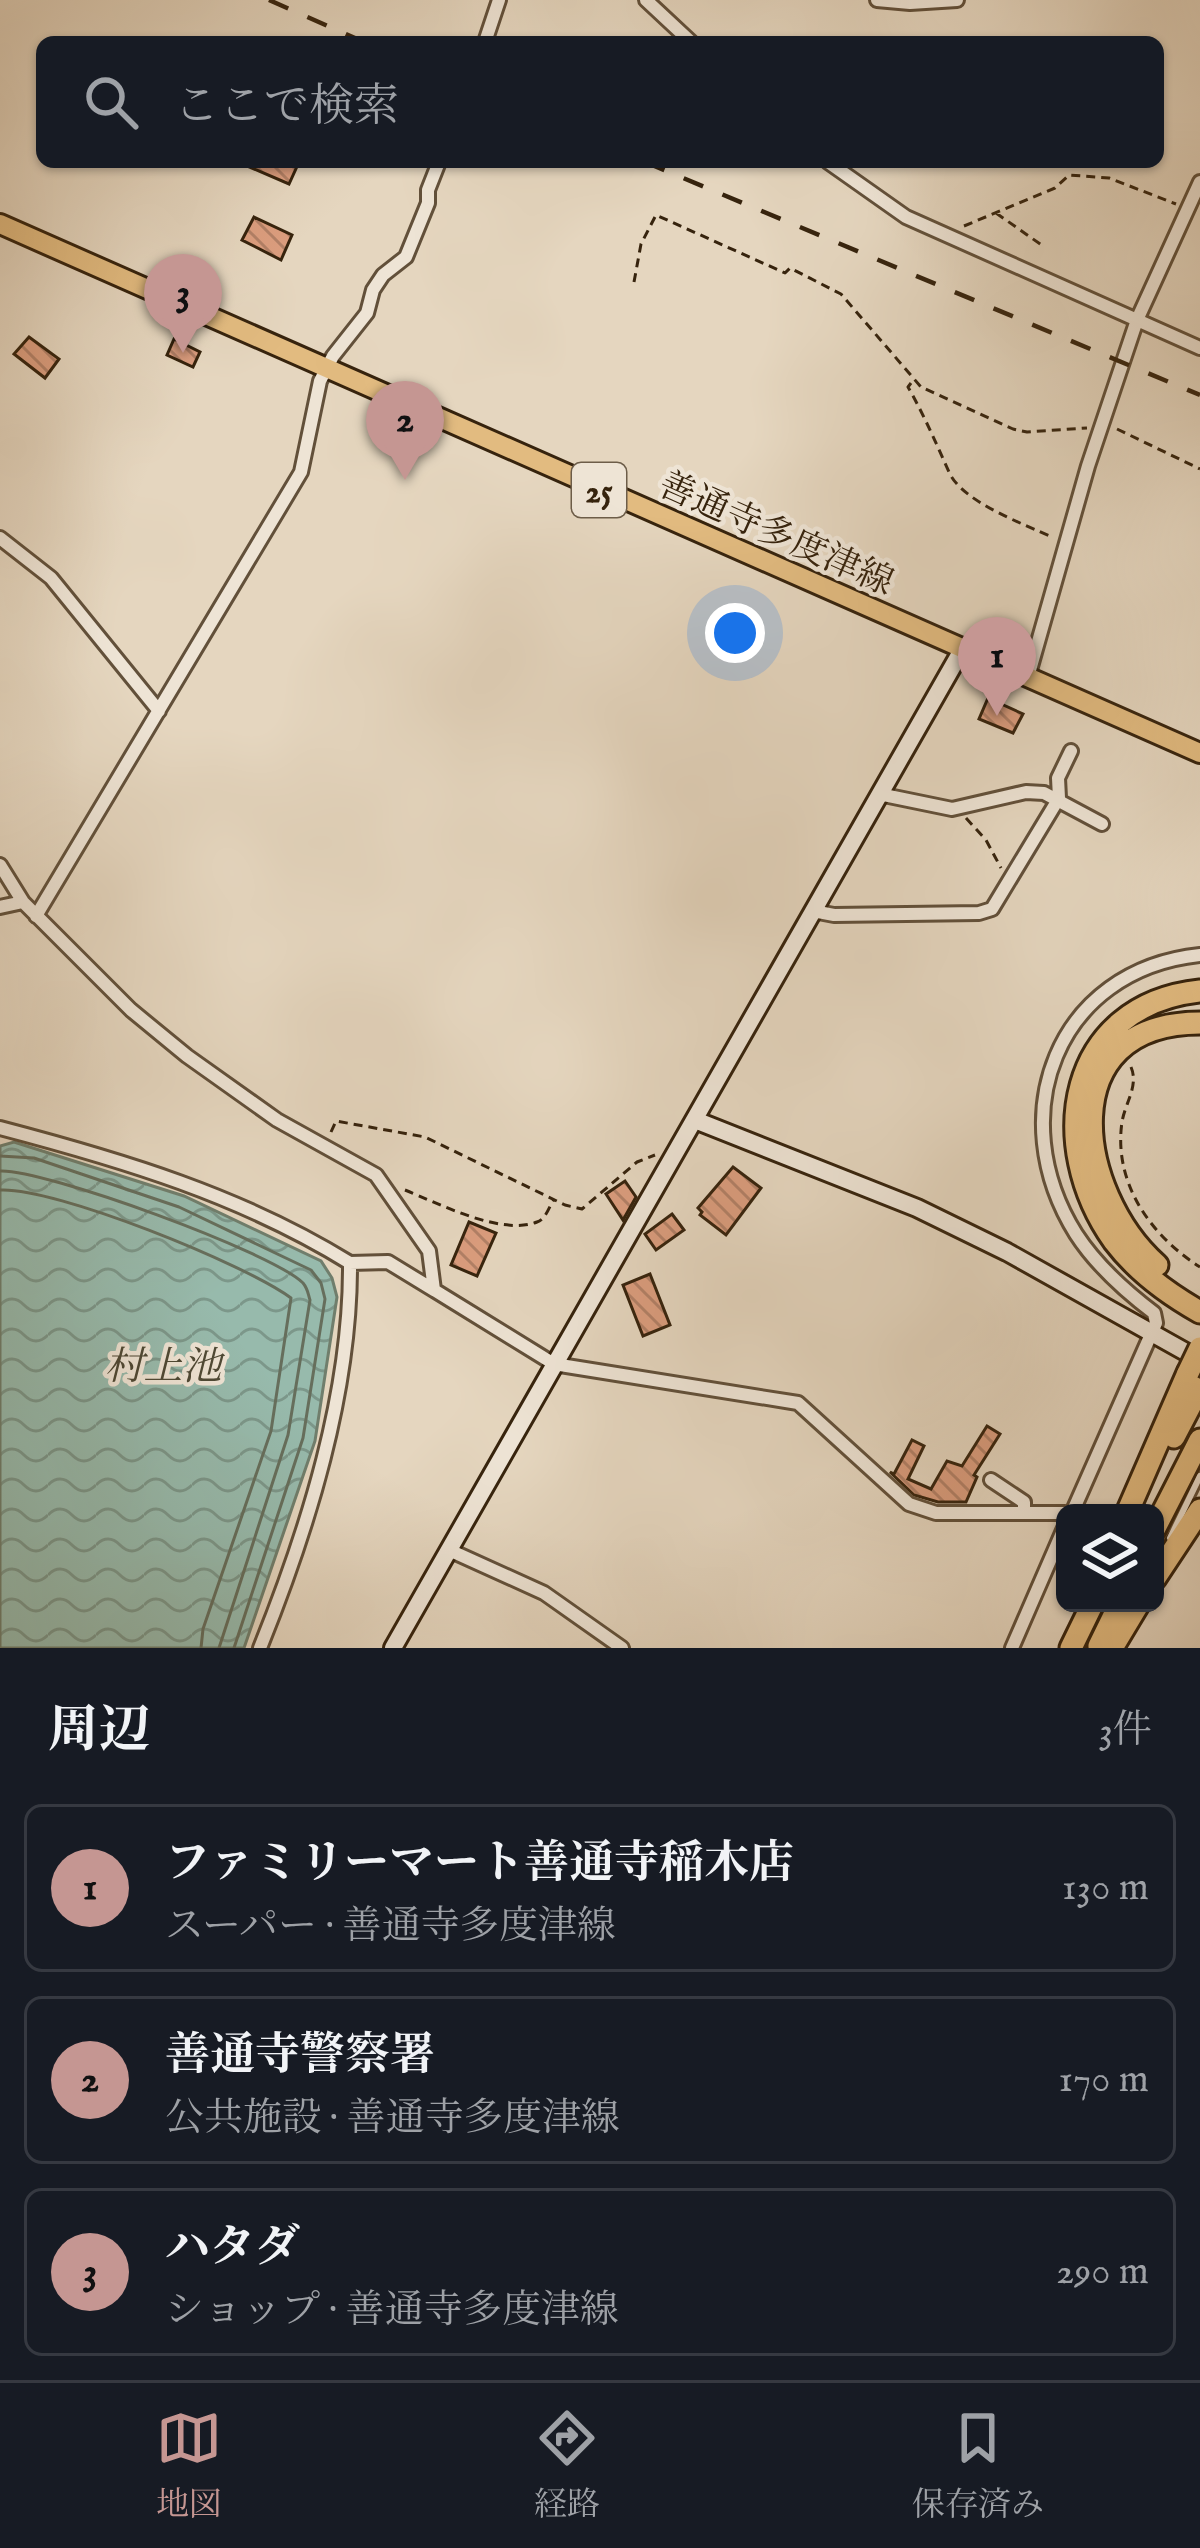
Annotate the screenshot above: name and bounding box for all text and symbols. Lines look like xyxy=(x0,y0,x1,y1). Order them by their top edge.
search box xyxy=(36,36,1164,168)
icon: search xyxy=(78,69,144,135)
text: ここで検索 xyxy=(174,79,399,136)
pin: 3 xyxy=(144,254,222,353)
pin: 2 xyxy=(366,381,444,480)
street label: 善通寺多度津線 xyxy=(651,462,900,607)
road number: 25 xyxy=(572,463,626,517)
your location xyxy=(705,603,765,663)
pin: 1 xyxy=(958,617,1036,716)
water label: 村上池 xyxy=(104,1344,225,1393)
map controls xyxy=(1056,1504,1164,1612)
button: layers xyxy=(1056,1504,1164,1612)
text: 周辺 xyxy=(48,1700,150,1765)
text: 3件 xyxy=(1098,1707,1152,1756)
text: ファミリーマート善通寺稲木店 xyxy=(165,1836,794,1893)
text: 1 xyxy=(83,1864,97,1913)
text: 130 m xyxy=(1062,1864,1149,1913)
text: スーパー · 善通寺多度津線 xyxy=(165,1903,616,1952)
text: 善通寺警察署 xyxy=(165,2028,435,2085)
text: 2 xyxy=(81,2056,99,2105)
text: 170 m xyxy=(1058,2056,1149,2105)
text: 公共施設 · 善通寺多度津線 xyxy=(165,2095,620,2144)
text: ハタダ xyxy=(165,2220,300,2277)
text: 3 xyxy=(83,2248,97,2297)
text: 290 m xyxy=(1056,2248,1149,2297)
text: ショップ · 善通寺多度津線 xyxy=(165,2287,619,2336)
tab: 地図 xyxy=(156,2405,222,2527)
tab: 経路 xyxy=(534,2405,600,2527)
tab: 保存済み xyxy=(912,2405,1044,2527)

